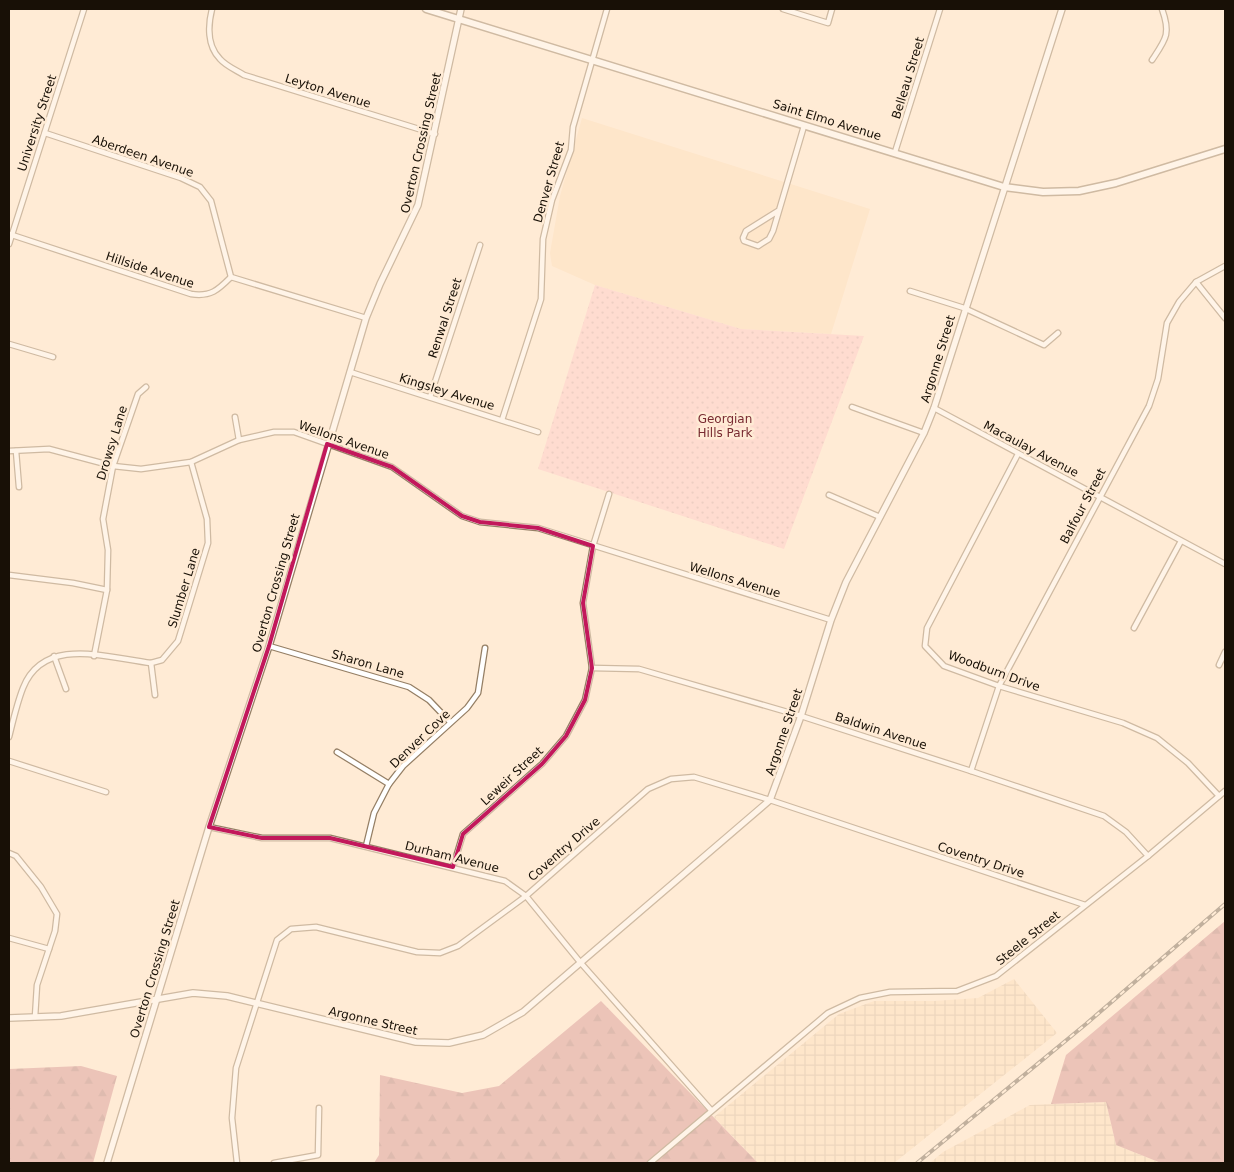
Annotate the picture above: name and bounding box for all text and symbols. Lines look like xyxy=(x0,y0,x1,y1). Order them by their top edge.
street label: Belleau Street xyxy=(889,35,927,121)
street label: Leyton Avenue xyxy=(283,71,373,111)
street label: Overton Crossing Street xyxy=(398,71,444,215)
street label: University Street xyxy=(15,73,59,173)
street label: Saint Elmo Avenue xyxy=(771,97,883,143)
street label: Aberdeen Avenue xyxy=(90,132,196,180)
street label: Denver Street xyxy=(531,139,567,224)
street label: Hillside Avenue xyxy=(104,249,196,291)
street label: Renwal Street xyxy=(425,276,465,360)
street label: Argonne Street xyxy=(918,313,958,404)
street label: Kingsley Avenue xyxy=(398,371,496,413)
street label: Drowsy Lane xyxy=(94,404,130,482)
park label: Georgian Hills Park xyxy=(697,412,753,440)
street label: Wellons Avenue xyxy=(297,418,391,462)
street label: Macaulay Avenue xyxy=(981,418,1081,480)
street label: Balfour Street xyxy=(1057,466,1109,546)
street label: Overton Crossing Street xyxy=(249,512,303,654)
street label: Slumber Lane xyxy=(165,546,203,630)
street label: Wellons Avenue xyxy=(688,559,782,601)
street label: Sharon Lane xyxy=(330,647,406,681)
street label: Woodburn Drive xyxy=(946,648,1042,694)
street label: Argonne Street xyxy=(763,687,805,777)
street label: Denver Cove xyxy=(387,707,453,771)
street label: Baldwin Avenue xyxy=(833,710,929,752)
street label: Leweir Street xyxy=(478,744,546,808)
street label: Coventry Drive xyxy=(525,814,603,884)
street label: Durham Avenue xyxy=(403,839,501,875)
street label: Coventry Drive xyxy=(936,839,1026,881)
street label: Overton Crossing Street xyxy=(127,898,183,1040)
street label: Steele Street xyxy=(993,908,1063,968)
street label: Argonne Street xyxy=(327,1004,419,1038)

